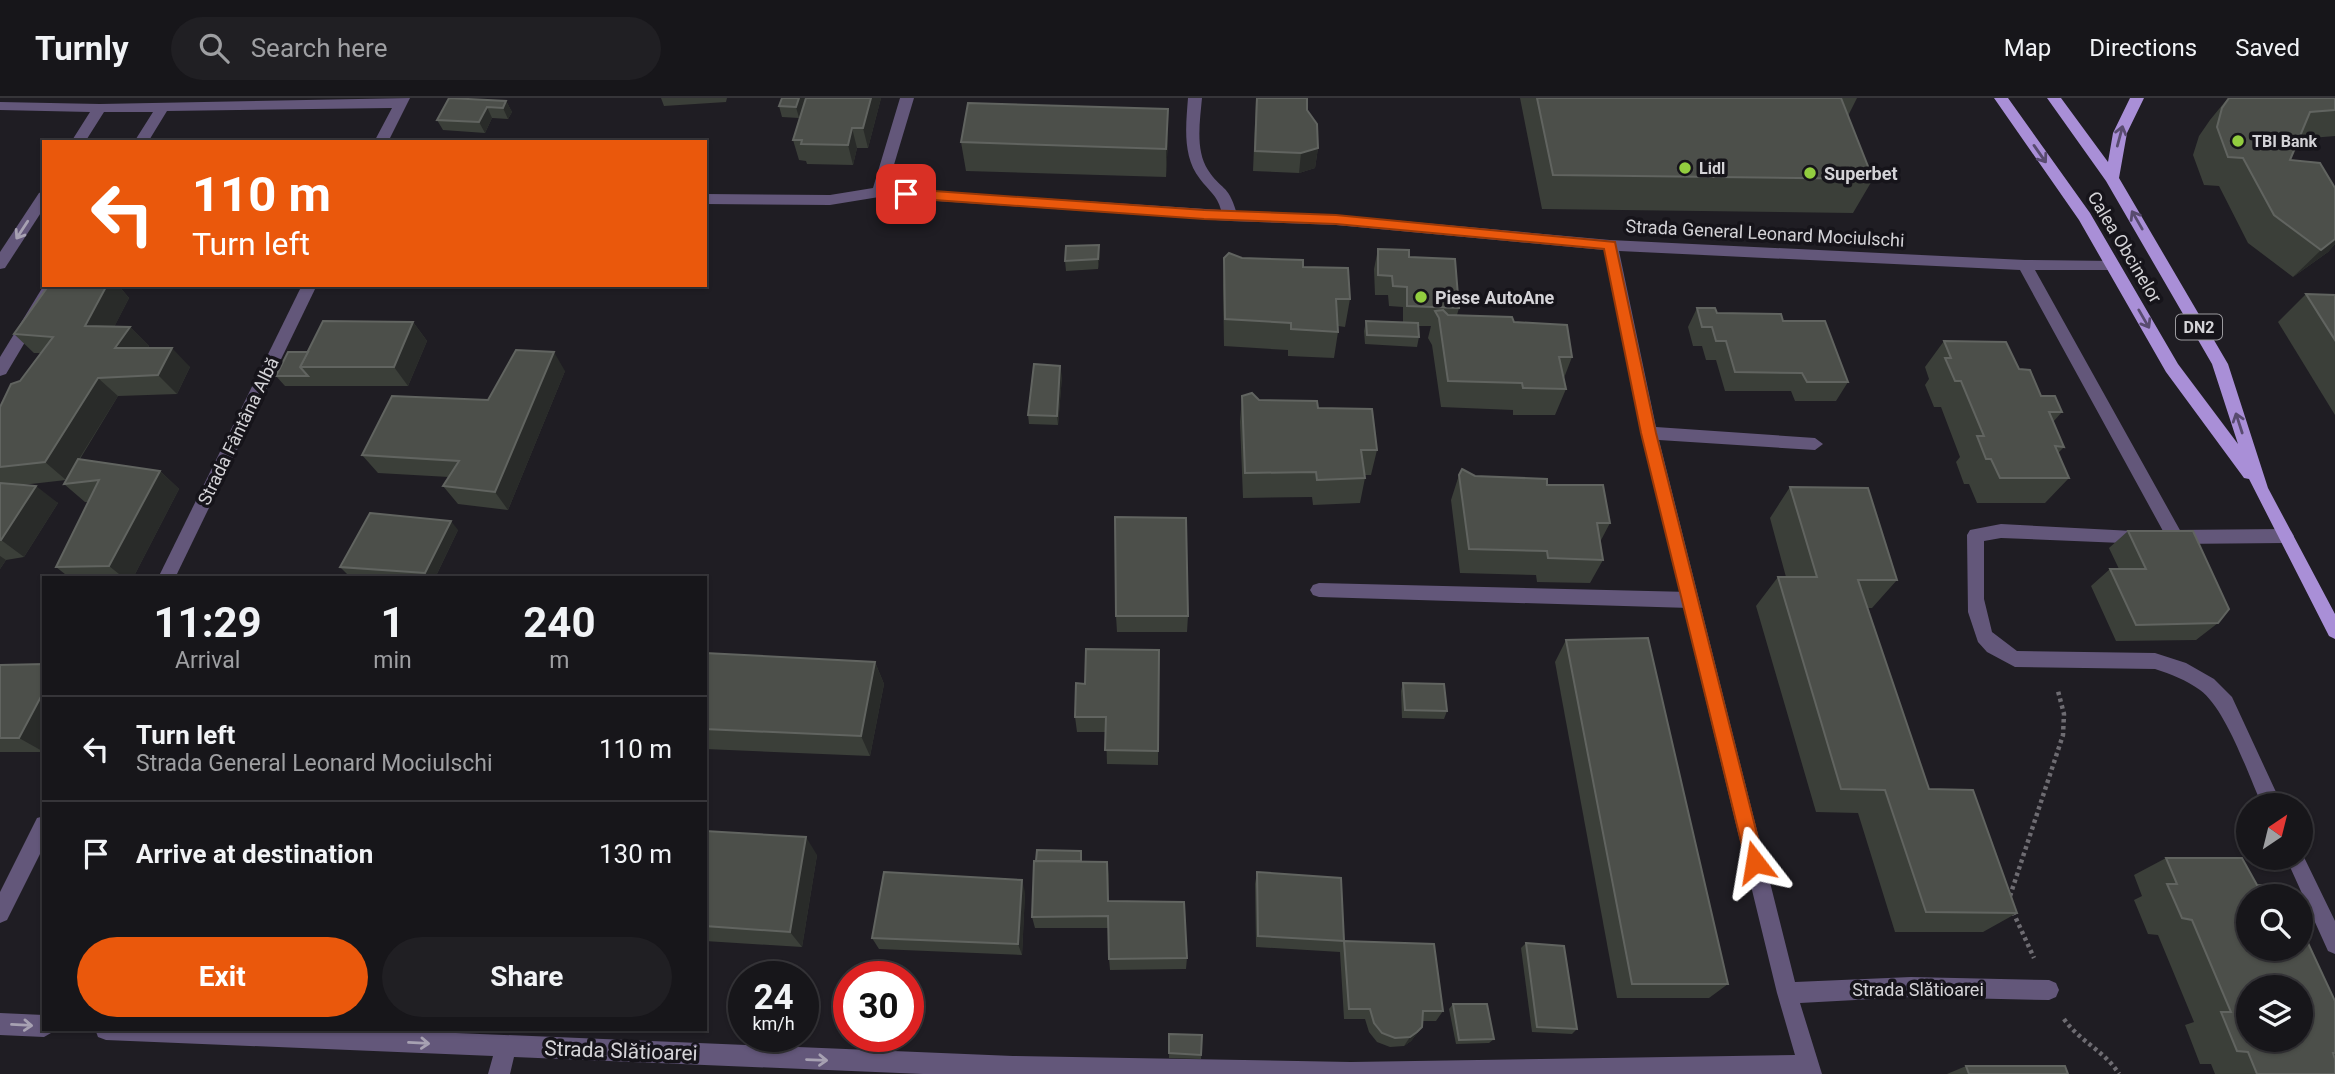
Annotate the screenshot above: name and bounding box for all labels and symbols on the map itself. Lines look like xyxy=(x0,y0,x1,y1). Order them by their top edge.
one-way arrow xyxy=(2114,126,2127,148)
place label: TBI Bank xyxy=(2252,132,2318,151)
marker: TBI Bank xyxy=(2230,133,2246,149)
one-way arrow xyxy=(2033,144,2047,163)
place label: Lidl xyxy=(1699,159,1725,178)
marker: Lidl xyxy=(1677,160,1693,176)
place label: Superbet xyxy=(1824,163,1898,184)
pin xyxy=(876,164,936,224)
marker: Superbet xyxy=(1802,165,1818,181)
street label: Calea Obcinelor xyxy=(2084,188,2166,306)
one-way arrow xyxy=(2130,211,2144,231)
street label: Strada General Leonard Mociulschi xyxy=(1625,215,1905,251)
one-way arrow xyxy=(14,220,29,239)
place label: Piese AutoAne xyxy=(1435,287,1555,308)
marker: Piese AutoAne xyxy=(1413,289,1429,305)
one-way arrow xyxy=(2137,308,2151,328)
road number: DN2 xyxy=(2176,314,2222,340)
street label: Strada Fântâna Albă xyxy=(193,354,283,508)
one-way arrow xyxy=(2232,412,2244,434)
north arrow xyxy=(2236,793,2314,870)
position arrow xyxy=(1718,825,1792,899)
speed limit sign: 30 xyxy=(833,961,924,1052)
street label: Strada Slătioarei xyxy=(1852,979,1984,1000)
one-way arrow xyxy=(10,1019,33,1032)
one-way arrow xyxy=(407,1036,430,1049)
street label: Strada Slătioarei xyxy=(544,1036,698,1066)
one-way arrow xyxy=(805,1053,828,1066)

